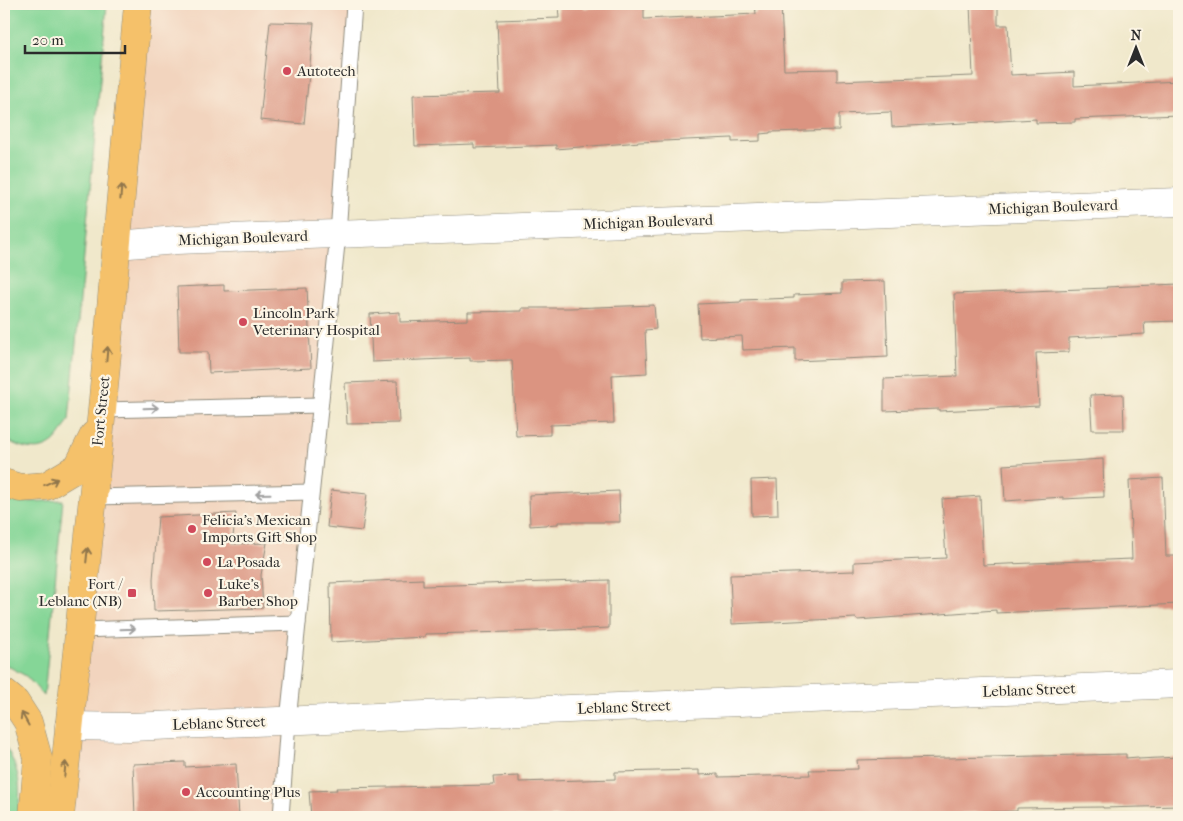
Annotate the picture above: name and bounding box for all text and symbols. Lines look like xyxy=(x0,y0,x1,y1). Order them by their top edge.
scale bar xyxy=(25,22,125,54)
north arrow xyxy=(1110,22,1160,72)
text: N xyxy=(1131,27,1142,44)
text: 20 m xyxy=(32,31,64,49)
place label: Autotech xyxy=(296,62,356,80)
marker: Autotech xyxy=(281,65,293,77)
one-way arrow xyxy=(117,184,126,200)
street label: Michigan Boulevard xyxy=(988,196,1119,218)
street label: Michigan Boulevard xyxy=(583,211,714,233)
street label: Michigan Boulevard xyxy=(178,227,309,249)
place label: Lincoln Park Veterinary Hospital xyxy=(252,304,380,339)
marker: Lincoln Park Veterinary Hospital xyxy=(237,316,249,328)
one-way arrow xyxy=(102,346,112,362)
street label: Fort Street xyxy=(88,375,114,447)
one-way arrow xyxy=(142,404,158,413)
one-way arrow xyxy=(43,477,58,487)
one-way arrow xyxy=(255,489,271,498)
place label: Felicia's Mexican Imports Gift Shop xyxy=(202,511,317,546)
marker: Felicia's Mexican Imports Gift Shop xyxy=(186,523,198,535)
one-way arrow xyxy=(82,547,92,563)
place label: La Posada xyxy=(217,553,281,571)
marker: La Posada xyxy=(201,556,213,568)
place label: Fort / Leblanc (NB) xyxy=(39,575,123,610)
place label: Luke's Barber Shop xyxy=(218,575,298,610)
marker: Fort / Leblanc (NB) xyxy=(126,587,138,599)
marker: Luke's Barber Shop xyxy=(202,587,214,599)
one-way arrow xyxy=(119,624,135,633)
street label: Leblanc Street xyxy=(982,679,1077,701)
street label: Leblanc Street xyxy=(577,696,672,718)
one-way arrow xyxy=(20,711,30,726)
street label: Leblanc Street xyxy=(172,712,267,734)
one-way arrow xyxy=(60,761,70,777)
place label: Accounting Plus xyxy=(195,783,301,801)
marker: Accounting Plus xyxy=(180,786,192,798)

